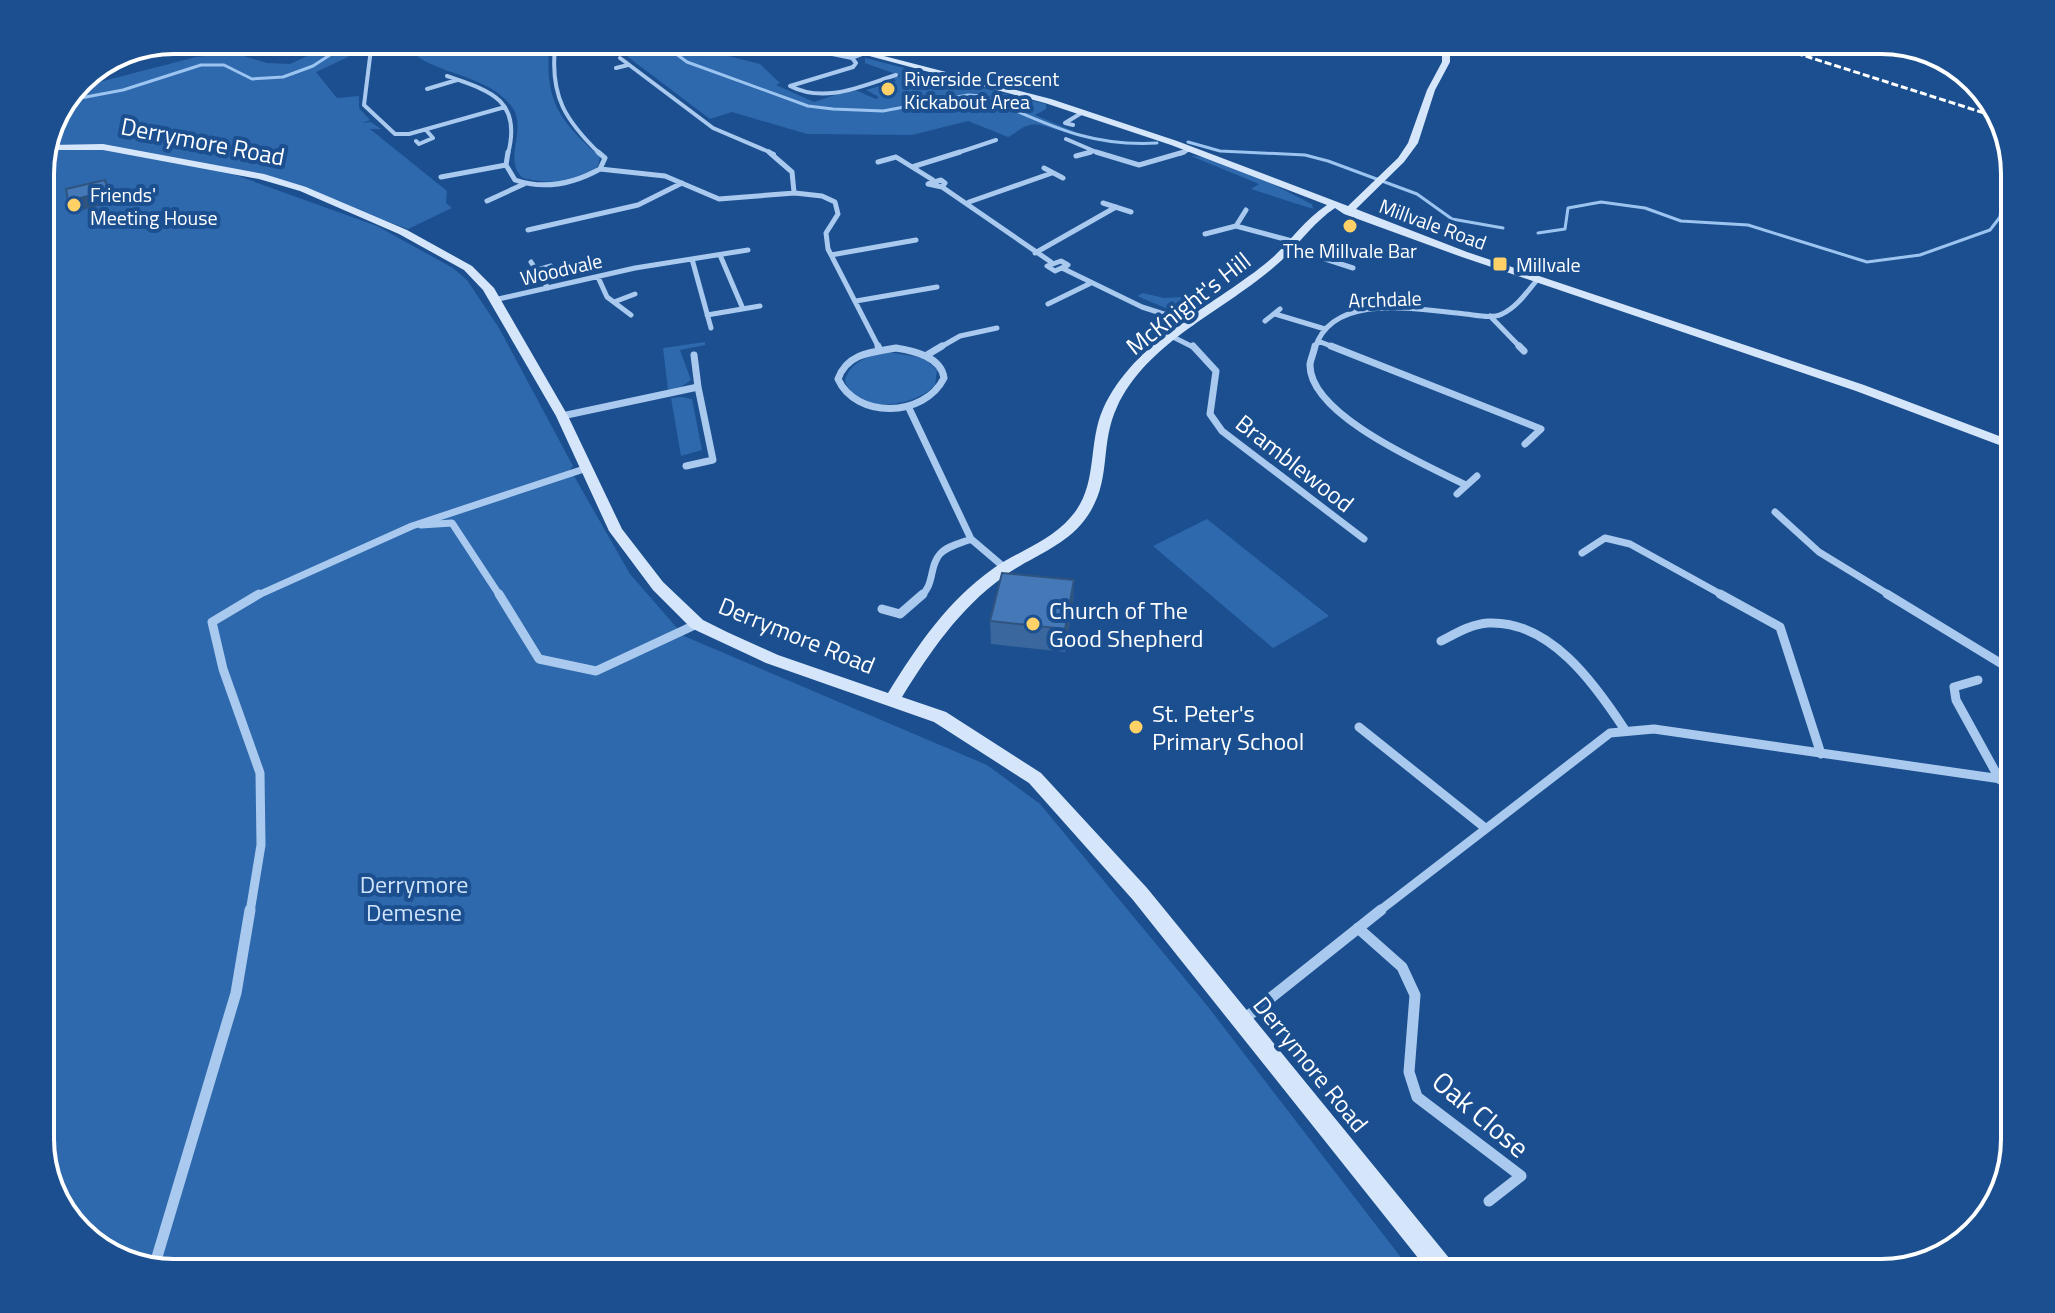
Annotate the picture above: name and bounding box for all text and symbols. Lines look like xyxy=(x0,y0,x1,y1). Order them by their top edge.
place label: Riverside Crescent Kickabout Area xyxy=(904,63,1059,117)
marker: Riverside Crescent Kickabout Area xyxy=(879,80,897,98)
street label: Derrymore Road xyxy=(118,107,288,175)
place label: Friends' Meeting House xyxy=(90,179,218,233)
street label: Millvale Road xyxy=(1375,190,1491,258)
marker: Friends' Meeting House xyxy=(65,196,83,214)
marker: The Millvale Bar xyxy=(1341,217,1359,235)
place label: The Millvale Bar xyxy=(1283,235,1417,266)
street label: McKnight's Hill xyxy=(1118,243,1258,363)
street label: Woodvale xyxy=(517,245,605,293)
place label: Millvale xyxy=(1516,249,1581,280)
marker: Millvale xyxy=(1491,255,1509,273)
street label: Archdale xyxy=(1348,282,1422,316)
street label: Bramblewood xyxy=(1228,405,1362,521)
street label: Derrymore Road xyxy=(713,587,881,683)
place label: Church of The Good Shepherd xyxy=(1049,592,1203,656)
marker: Church of The Good Shepherd xyxy=(1024,615,1042,633)
place label: St. Peter's Primary School xyxy=(1152,695,1304,759)
marker: St. Peter's Primary School xyxy=(1127,718,1145,736)
park label: Derrymore Demesne xyxy=(360,866,468,930)
street label: Derrymore Road xyxy=(1245,988,1377,1140)
street label: Oak Close xyxy=(1423,1060,1539,1168)

